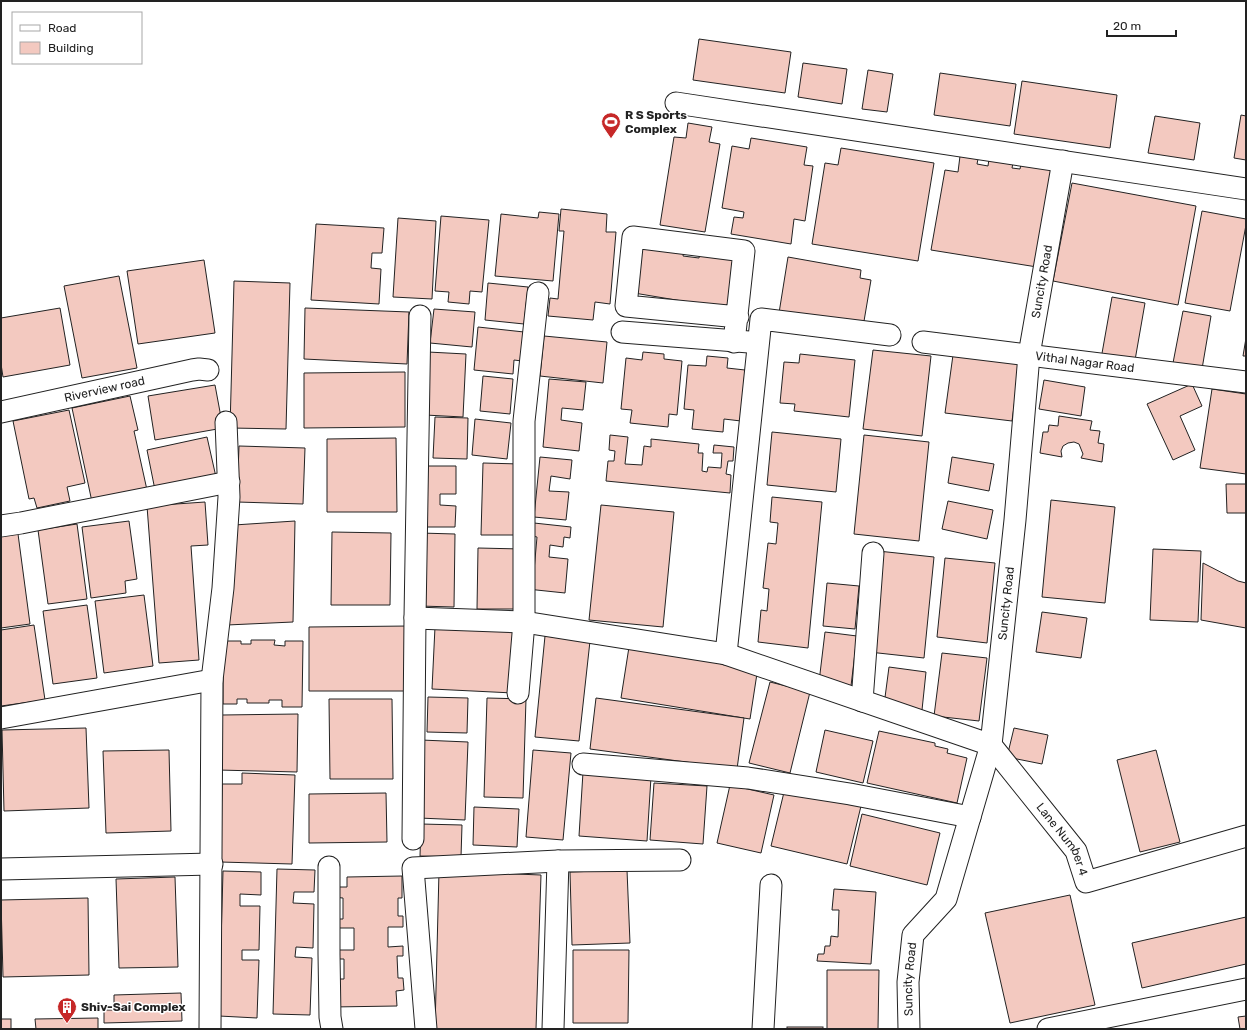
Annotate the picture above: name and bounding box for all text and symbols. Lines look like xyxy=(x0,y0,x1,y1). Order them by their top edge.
legend xyxy=(12,12,142,64)
scale bar xyxy=(1107,12,1176,38)
text: 20 m xyxy=(1113,19,1141,33)
text: Road xyxy=(48,21,76,35)
text: Building xyxy=(48,41,94,55)
place label: R S Sports Complex xyxy=(625,108,687,136)
sports icon: R S Sports Complex xyxy=(600,111,622,139)
street label: Suncity Road xyxy=(1029,244,1055,319)
street label: Vithal Nagar Road xyxy=(1034,349,1135,375)
street label: Riverview road xyxy=(63,374,146,405)
street label: Suncity Road xyxy=(995,566,1017,641)
street label: Lane Number 4 xyxy=(1033,800,1091,878)
street label: Suncity Road xyxy=(901,942,919,1016)
building icon: Shiv-Sai Complex xyxy=(56,996,78,1024)
place label: Shiv-Sai Complex xyxy=(81,1000,186,1014)

